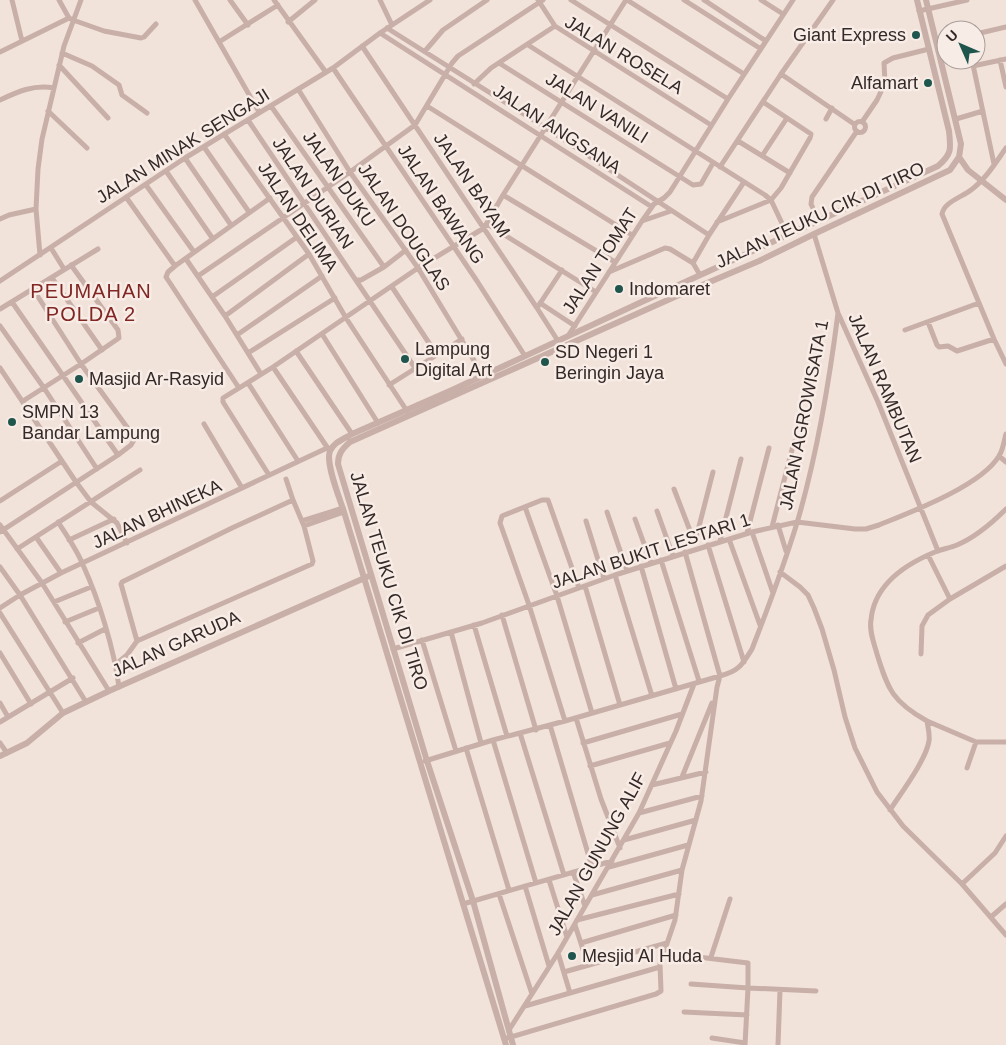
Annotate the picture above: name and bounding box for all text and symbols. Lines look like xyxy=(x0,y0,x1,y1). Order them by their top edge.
street label: JALAN ROSELA xyxy=(561,12,687,98)
north arrow xyxy=(936,20,986,70)
place label: Giant Express xyxy=(793,25,906,45)
text: U xyxy=(943,27,961,45)
marker: Giant Express xyxy=(910,29,922,41)
street label: JALAN VANILI xyxy=(542,69,652,147)
place label: Alfamart xyxy=(851,73,918,93)
marker: Alfamart xyxy=(922,77,934,89)
street label: JALAN ANGSANA xyxy=(489,80,625,178)
street label: JALAN MINAK SENGAJI xyxy=(93,85,273,207)
street label: JALAN DUKU xyxy=(299,127,379,231)
street label: JALAN BAYAM xyxy=(430,129,514,241)
street label: JALAN DURIAN xyxy=(268,134,358,252)
street label: JALAN BAWANG xyxy=(394,140,488,268)
street label: JALAN DELIMA xyxy=(254,158,342,276)
street label: JALAN TEUKU CIK DI TIRO xyxy=(713,158,927,272)
street label: JALAN DOUGLAS xyxy=(354,160,454,294)
street label: JALAN TOMAT xyxy=(558,204,642,318)
place label: Indomaret xyxy=(629,279,710,299)
district label: PEUMAHAN POLDA 2 xyxy=(30,280,152,325)
marker: Indomaret xyxy=(613,283,625,295)
street label: JALAN RAMBUTAN xyxy=(844,310,926,466)
street label: JALAN AGROWISATA 1 xyxy=(776,318,832,512)
place label: Lampung Digital Art xyxy=(415,339,492,380)
place label: SD Negeri 1 Beringin Jaya xyxy=(555,342,665,383)
marker: Lampung Digital Art xyxy=(399,353,411,365)
marker: SD Negeri 1 Beringin Jaya xyxy=(539,356,551,368)
place label: Masjid Ar-Rasyid xyxy=(89,369,224,389)
marker: Masjid Ar-Rasyid xyxy=(73,373,85,385)
place label: SMPN 13 Bandar Lampung xyxy=(22,402,160,443)
marker: SMPN 13 Bandar Lampung xyxy=(6,416,18,428)
street label: JALAN TEUKU CIK DI TIRO xyxy=(346,469,432,693)
street label: JALAN BHINEKA xyxy=(89,475,225,553)
street label: JALAN BUKIT LESTARI 1 xyxy=(549,509,753,593)
street label: JALAN GARUDA xyxy=(109,607,243,681)
street label: JALAN GUNUNG ALIF xyxy=(544,769,650,939)
place label: Mesjid Al Huda xyxy=(582,946,703,966)
marker: Mesjid Al Huda xyxy=(566,950,578,962)

